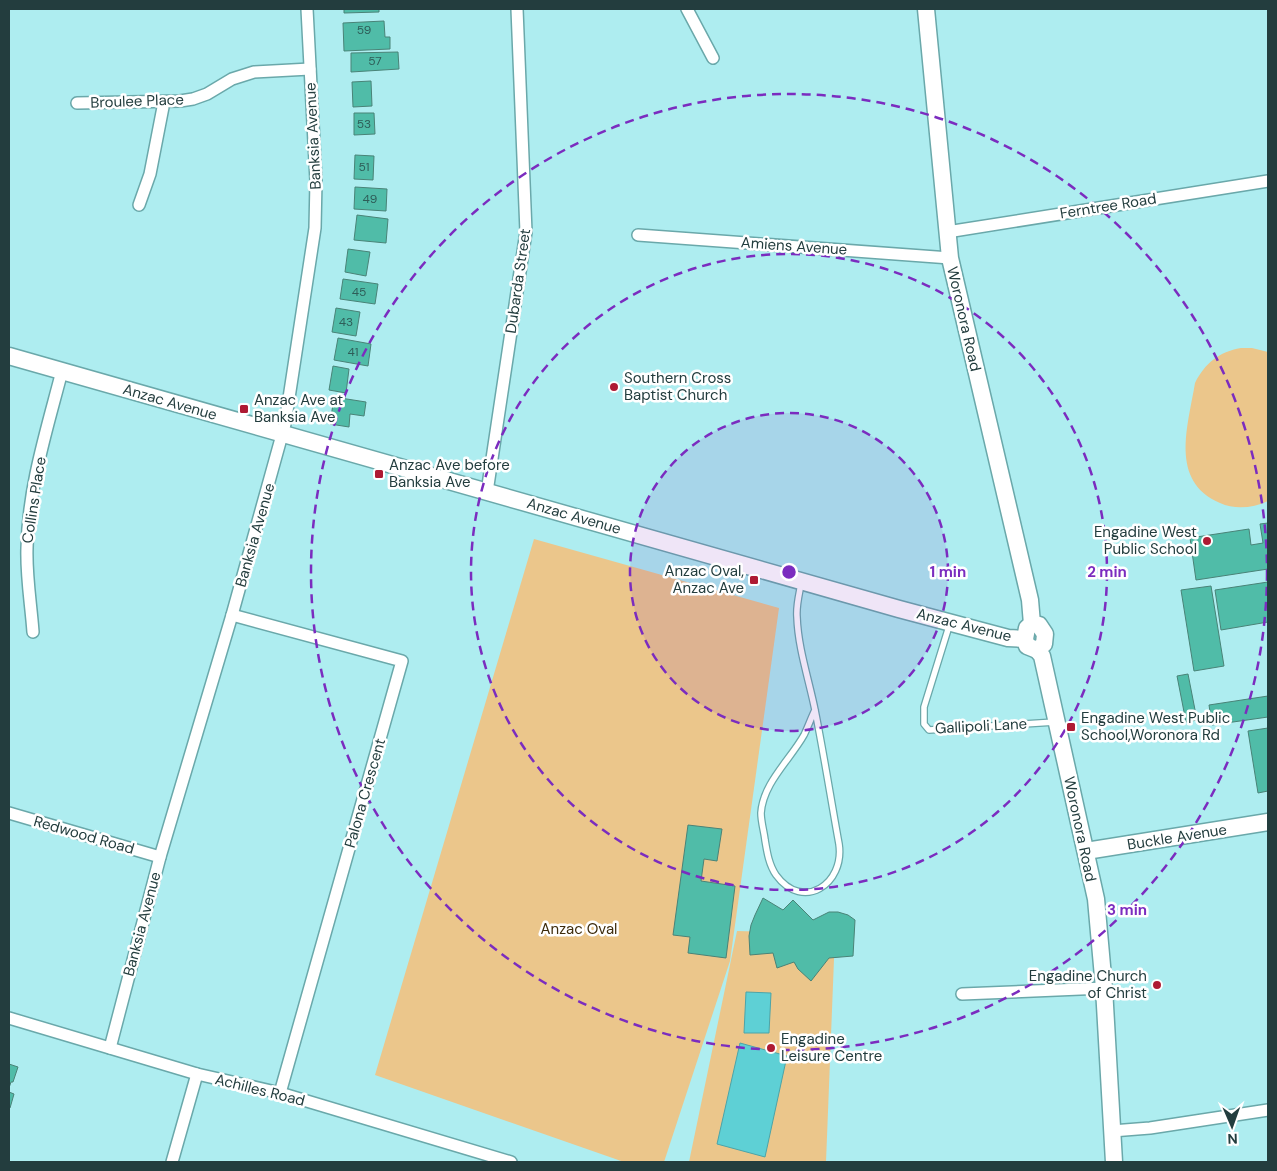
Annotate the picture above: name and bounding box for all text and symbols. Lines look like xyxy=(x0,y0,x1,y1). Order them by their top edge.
house number: 59 xyxy=(357,22,371,38)
house number: 57 xyxy=(368,53,382,69)
street label: Banksia Avenue xyxy=(300,82,326,190)
street label: Broulee Place xyxy=(90,89,184,113)
house number: 53 xyxy=(357,116,371,132)
house number: 51 xyxy=(358,159,370,175)
street label: Ferntree Road xyxy=(1058,188,1158,224)
house number: 49 xyxy=(363,191,377,207)
street label: Dubarda Street xyxy=(501,227,535,335)
street label: Amiens Avenue xyxy=(740,232,848,260)
street label: Woronora Road xyxy=(942,265,986,373)
house number: 45 xyxy=(352,284,366,300)
house number: 43 xyxy=(339,314,353,330)
house number: 41 xyxy=(347,344,359,360)
place label: Southern Cross Baptist Church xyxy=(624,368,731,405)
street label: Anzac Avenue xyxy=(121,379,219,425)
marker: Southern Cross Baptist Church xyxy=(608,381,620,393)
place label: Anzac Ave at Banksia Ave xyxy=(254,390,343,427)
marker: Anzac Ave at Banksia Ave xyxy=(238,403,250,415)
street label: Collins Place xyxy=(17,455,51,545)
place label: Anzac Ave before Banksia Ave xyxy=(389,455,510,492)
marker: Anzac Ave before Banksia Ave xyxy=(373,468,385,480)
street label: Banksia Avenue xyxy=(231,481,279,589)
street label: Anzac Avenue xyxy=(525,493,623,539)
place label: Engadine West Public School xyxy=(1094,522,1197,559)
marker: Engadine West Public School xyxy=(1201,535,1213,547)
place label: Anzac Oval, Anzac Ave xyxy=(664,561,744,598)
text: 1 min xyxy=(930,562,966,582)
text: 2 min xyxy=(1087,562,1127,582)
centre of rings xyxy=(780,563,798,581)
marker: Anzac Oval, Anzac Ave xyxy=(748,574,760,586)
street label: Anzac Avenue xyxy=(914,604,1014,646)
place label: Engadine West Public School,Woronora Rd xyxy=(1081,708,1230,745)
street label: Gallipoli Lane xyxy=(934,714,1028,738)
marker: Engadine West Public School,Woronora Rd xyxy=(1065,721,1077,733)
street label: Palona Crescent xyxy=(340,736,390,850)
street label: Woronora Road xyxy=(1059,775,1101,883)
street label: Redwood Road xyxy=(31,811,137,859)
street label: Buckle Avenue xyxy=(1126,819,1228,855)
street label: Banksia Avenue xyxy=(118,870,166,978)
text: 3 min xyxy=(1107,900,1147,920)
park label: Anzac Oval xyxy=(541,919,617,939)
place label: Engadine Church of Christ xyxy=(1029,966,1147,1003)
marker: Engadine Church of Christ xyxy=(1151,979,1163,991)
place label: Engadine Leisure Centre xyxy=(781,1029,882,1066)
marker: Engadine Leisure Centre xyxy=(765,1042,777,1054)
street label: Achilles Road xyxy=(213,1069,307,1111)
north arrow xyxy=(1207,1101,1257,1151)
text: N xyxy=(1227,1130,1238,1148)

